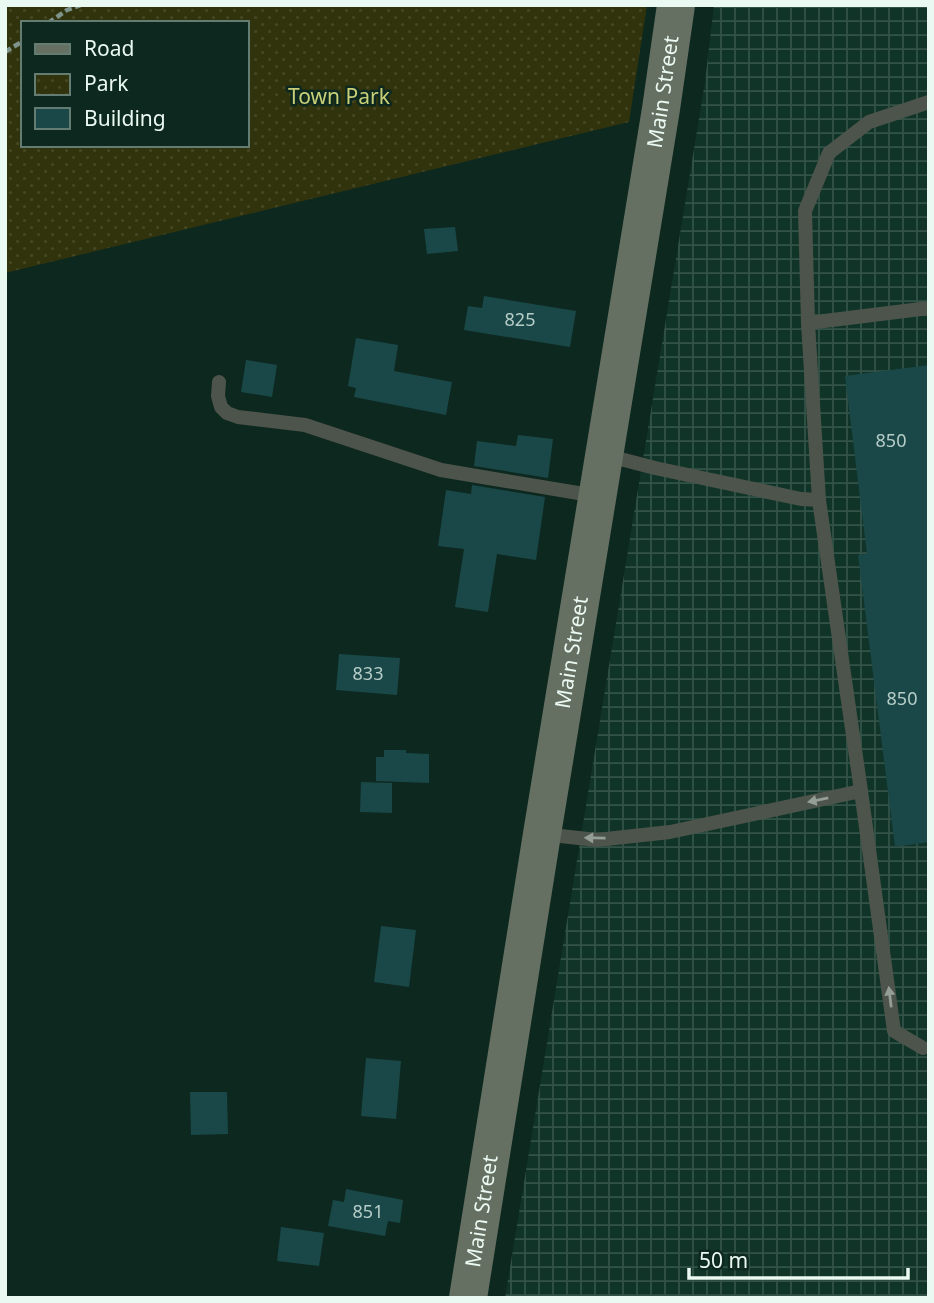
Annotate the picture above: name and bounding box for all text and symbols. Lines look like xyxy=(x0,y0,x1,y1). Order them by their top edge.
legend xyxy=(21,21,248,147)
street label: Main Street xyxy=(640,33,685,150)
text: Road xyxy=(84,34,134,62)
text: Park xyxy=(84,69,129,97)
park label: Town Park xyxy=(288,82,391,110)
text: Building xyxy=(84,104,166,132)
house number: 825 xyxy=(505,307,535,331)
house number: 850 xyxy=(876,428,906,452)
street label: Main Street xyxy=(548,594,594,710)
house number: 833 xyxy=(353,661,383,685)
house number: 850 xyxy=(887,686,917,710)
one-way arrow xyxy=(807,794,829,805)
one-way arrow xyxy=(584,833,606,844)
one-way arrow xyxy=(885,985,896,1007)
street label: Main Street xyxy=(458,1152,504,1269)
house number: 851 xyxy=(353,1199,383,1223)
scale bar xyxy=(689,1236,908,1280)
text: 50 m xyxy=(699,1246,748,1274)

